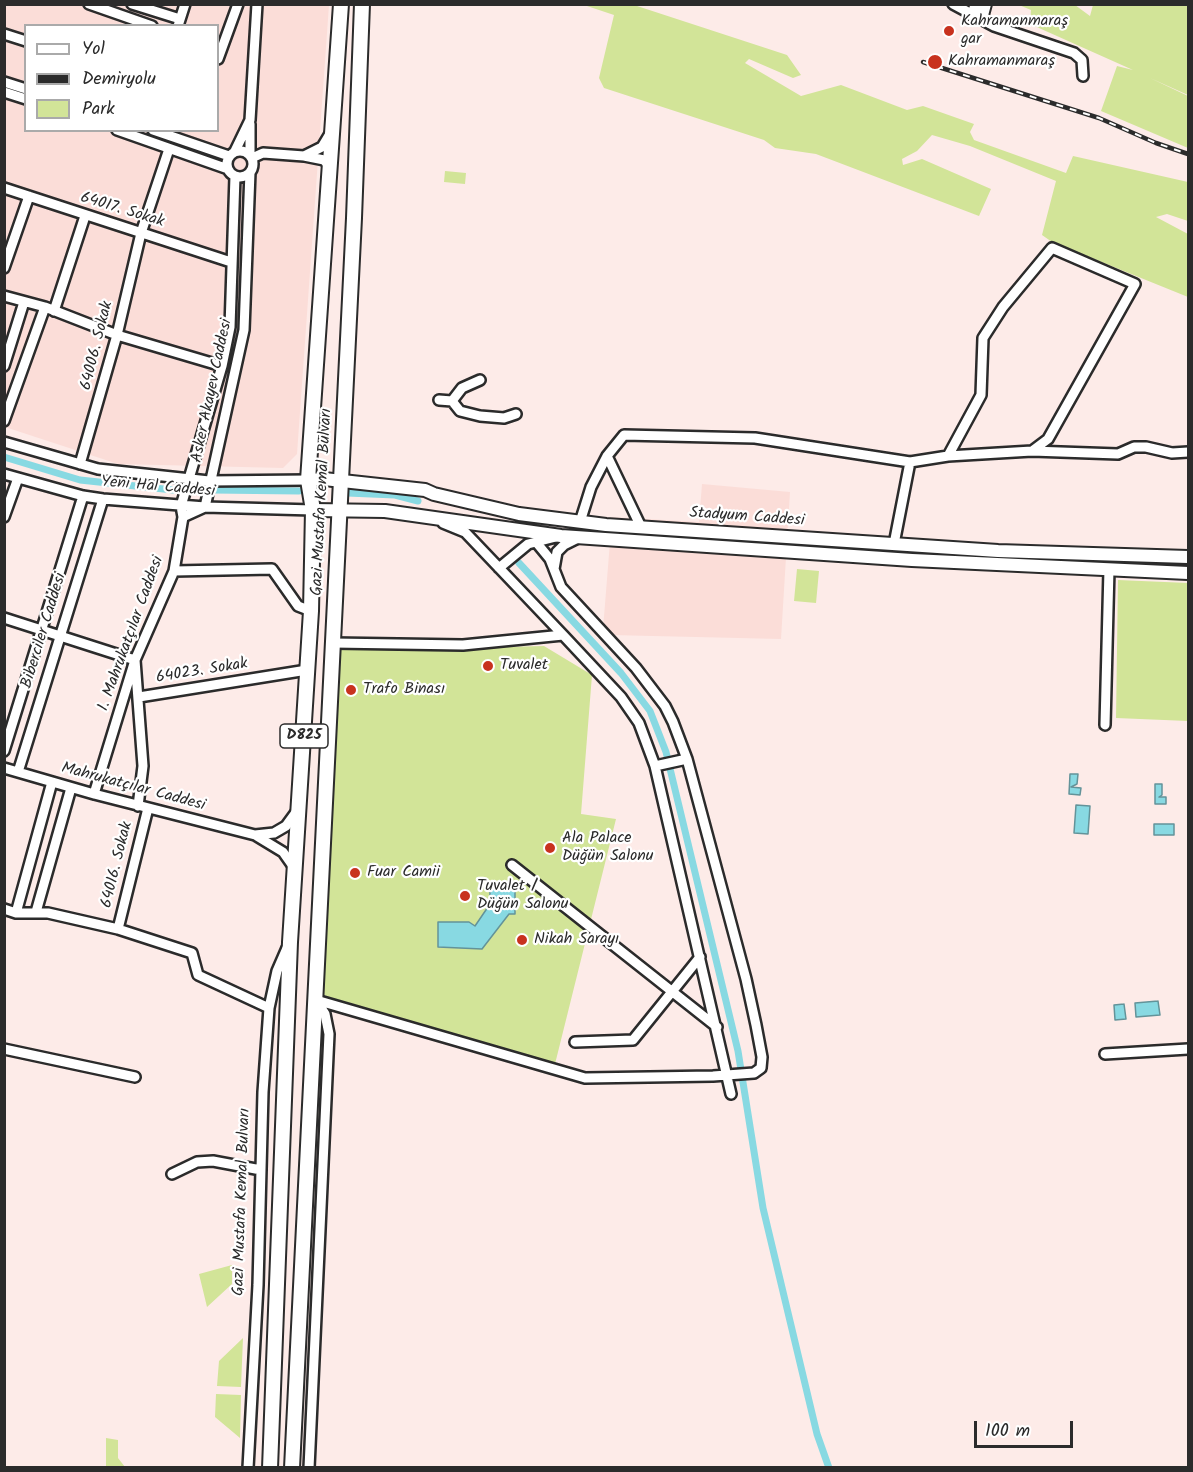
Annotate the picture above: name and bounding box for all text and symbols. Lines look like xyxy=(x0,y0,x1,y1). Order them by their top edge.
place label: Kahramanmaraş gar xyxy=(961,12,1068,50)
legend xyxy=(24,24,219,132)
marker: Kahramanmaraş gar xyxy=(942,24,956,38)
text: Yol xyxy=(82,35,105,64)
place label: Kahramanmaraş xyxy=(948,52,1055,72)
marker: Kahramanmaraş xyxy=(926,53,944,71)
text: Demiryolu xyxy=(82,65,156,94)
text: Park xyxy=(82,95,115,124)
street label: 64017. Sokak xyxy=(78,189,166,233)
street label: 64006. Sokak xyxy=(78,299,118,393)
street label: Asker Akayev Caddesi xyxy=(188,317,238,465)
street label: Gazi Mustafa Kemal Bulvarı xyxy=(308,408,338,596)
street label: Yeni Hal Caddesi xyxy=(100,473,216,503)
street label: Stadyum Caddesi xyxy=(689,504,805,532)
street label: 1. Mahrukatçılar Caddesi xyxy=(95,554,169,714)
street label: Biberciler Caddesi xyxy=(18,571,72,691)
street label: 64023. Sokak xyxy=(155,655,249,689)
place label: Tuvalet xyxy=(500,656,548,676)
marker: Tuvalet xyxy=(481,659,495,673)
place label: Trafo Binası xyxy=(363,680,445,700)
marker: Trafo Binası xyxy=(344,683,358,697)
road number: D825 xyxy=(280,724,328,748)
street label: Mahrukatçılar Caddesi xyxy=(59,760,207,816)
street label: 64016. Sokak xyxy=(98,820,138,910)
place label: Ala Palace Düğün Salonu xyxy=(562,829,654,867)
marker: Ala Palace Düğün Salonu xyxy=(543,841,557,855)
place label: Fuar Camii xyxy=(367,863,440,883)
marker: Fuar Camii xyxy=(348,866,362,880)
place label: Tuvalet / Düğün Salonu xyxy=(477,877,569,915)
marker: Tuvalet / Düğün Salonu xyxy=(458,889,472,903)
place label: Nikah Sarayı xyxy=(534,930,619,950)
marker: Nikah Sarayı xyxy=(515,933,529,947)
street label: Gazi Mustafa Kemal Bulvarı xyxy=(230,1108,256,1296)
scale bar xyxy=(977,1409,1076,1447)
text: 100 m xyxy=(985,1417,1030,1446)

